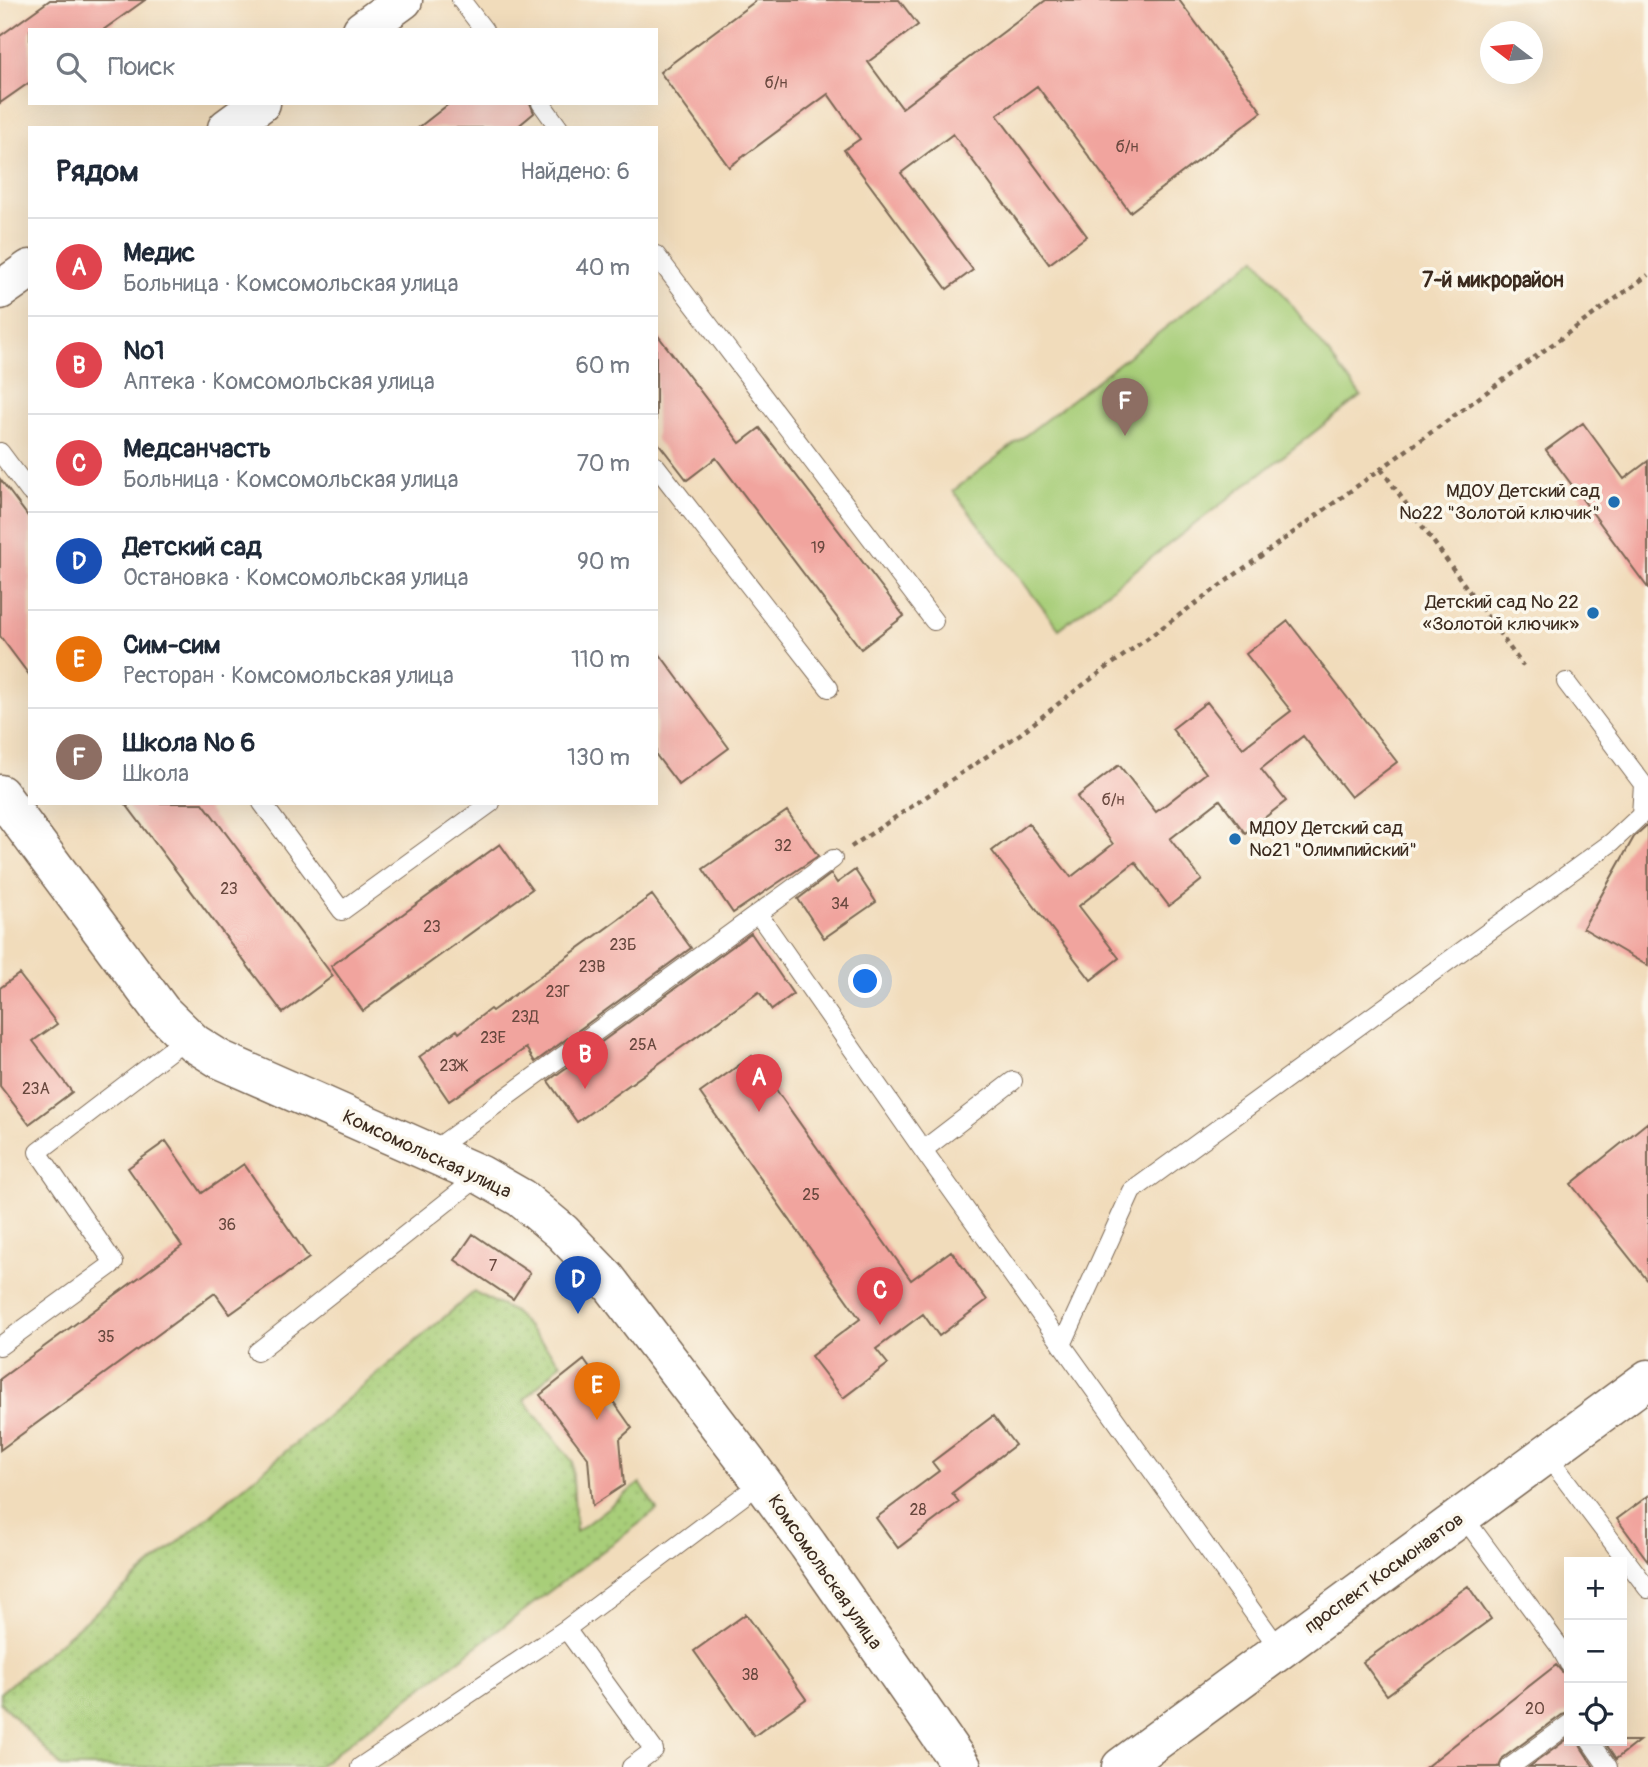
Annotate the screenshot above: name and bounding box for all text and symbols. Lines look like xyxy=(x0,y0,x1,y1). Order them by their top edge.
north arrow xyxy=(1480,21,1543,84)
search box xyxy=(28,28,658,105)
icon: search xyxy=(52,48,90,86)
text: Поиск xyxy=(108,51,176,83)
house number: б/н xyxy=(765,73,787,93)
house number: б/н xyxy=(1116,137,1138,157)
text: Рядом xyxy=(56,153,139,190)
text: Найдено: 6 xyxy=(520,157,630,186)
text: Медис xyxy=(123,237,195,269)
text: A xyxy=(72,253,86,282)
text: 40 m xyxy=(576,253,630,282)
district label: 7-й микрорайон xyxy=(1422,267,1564,294)
text: Больница · Комсомольская улица xyxy=(123,269,458,298)
text: №1 xyxy=(123,335,165,367)
text: B xyxy=(72,351,86,380)
text: 60 m xyxy=(575,351,630,380)
text: Аптека · Комсомольская улица xyxy=(123,367,435,396)
pin: F xyxy=(1102,378,1148,436)
text: Медсанчасть xyxy=(123,433,271,465)
text: C xyxy=(72,449,86,478)
text: 70 m xyxy=(577,449,630,478)
text: Больница · Комсомольская улица xyxy=(123,465,458,494)
place label: МДОУ Детский сад №22 "Золотой ключик" xyxy=(1399,479,1601,525)
marker: МДОУ Детский сад №22 "Золотой ключик" xyxy=(1606,494,1622,510)
text: Детский сад xyxy=(123,531,262,563)
house number: 19 xyxy=(811,538,825,558)
text: D xyxy=(72,547,86,576)
text: 90 m xyxy=(577,547,630,576)
text: Остановка · Комсомольская улица xyxy=(123,563,468,592)
place label: Детский сад № 22 «Золотой ключик» xyxy=(1423,590,1579,636)
marker: Детский сад № 22 «Золотой ключик» xyxy=(1585,605,1601,621)
text: Сим-сим xyxy=(123,629,221,661)
text: E xyxy=(73,645,85,674)
text: 110 m xyxy=(571,645,630,674)
text: Ресторан · Комсомольская улица xyxy=(123,661,454,690)
text: Школа № 6 xyxy=(123,727,255,759)
text: F xyxy=(72,743,86,772)
text: 130 m xyxy=(567,743,630,772)
text: Школа xyxy=(123,759,189,788)
house number: б/н xyxy=(1102,790,1124,810)
place label: МДОУ Детский сад №21 "Олимпийский" xyxy=(1249,816,1417,862)
marker: МДОУ Детский сад №21 "Олимпийский" xyxy=(1227,831,1243,847)
house number: 32 xyxy=(774,836,792,856)
house number: 23 xyxy=(220,879,238,899)
house number: 34 xyxy=(831,894,849,914)
house number: 23 xyxy=(423,917,441,937)
house number: 23Б xyxy=(610,935,637,955)
house number: 23В xyxy=(579,957,605,977)
your location xyxy=(848,964,882,998)
house number: 23Г xyxy=(545,982,571,1002)
house number: 23Д xyxy=(512,1007,539,1027)
house number: 23Е xyxy=(480,1028,506,1048)
pin: B xyxy=(562,1031,608,1089)
house number: 25А xyxy=(629,1035,657,1055)
pin: A xyxy=(736,1054,782,1112)
house number: 23Ж xyxy=(440,1056,469,1076)
house number: 23А xyxy=(22,1079,50,1099)
street label: Комсомольская улица xyxy=(339,1104,515,1204)
house number: 25 xyxy=(802,1185,820,1205)
house number: 36 xyxy=(218,1215,236,1235)
house number: 7 xyxy=(489,1256,498,1276)
pin: D xyxy=(555,1256,601,1314)
pin: C xyxy=(857,1267,903,1325)
house number: 35 xyxy=(97,1327,115,1347)
pin: E xyxy=(574,1362,620,1420)
street label: Комсомольская улица xyxy=(763,1490,888,1654)
house number: 28 xyxy=(909,1500,927,1520)
street label: проспект Космонавтов xyxy=(1300,1507,1468,1639)
map controls xyxy=(1564,1557,1627,1746)
button: + xyxy=(1564,1557,1627,1620)
button: − xyxy=(1564,1620,1627,1683)
house number: 38 xyxy=(742,1665,759,1685)
button: locate xyxy=(1564,1683,1627,1746)
house number: 20 xyxy=(1525,1699,1545,1719)

